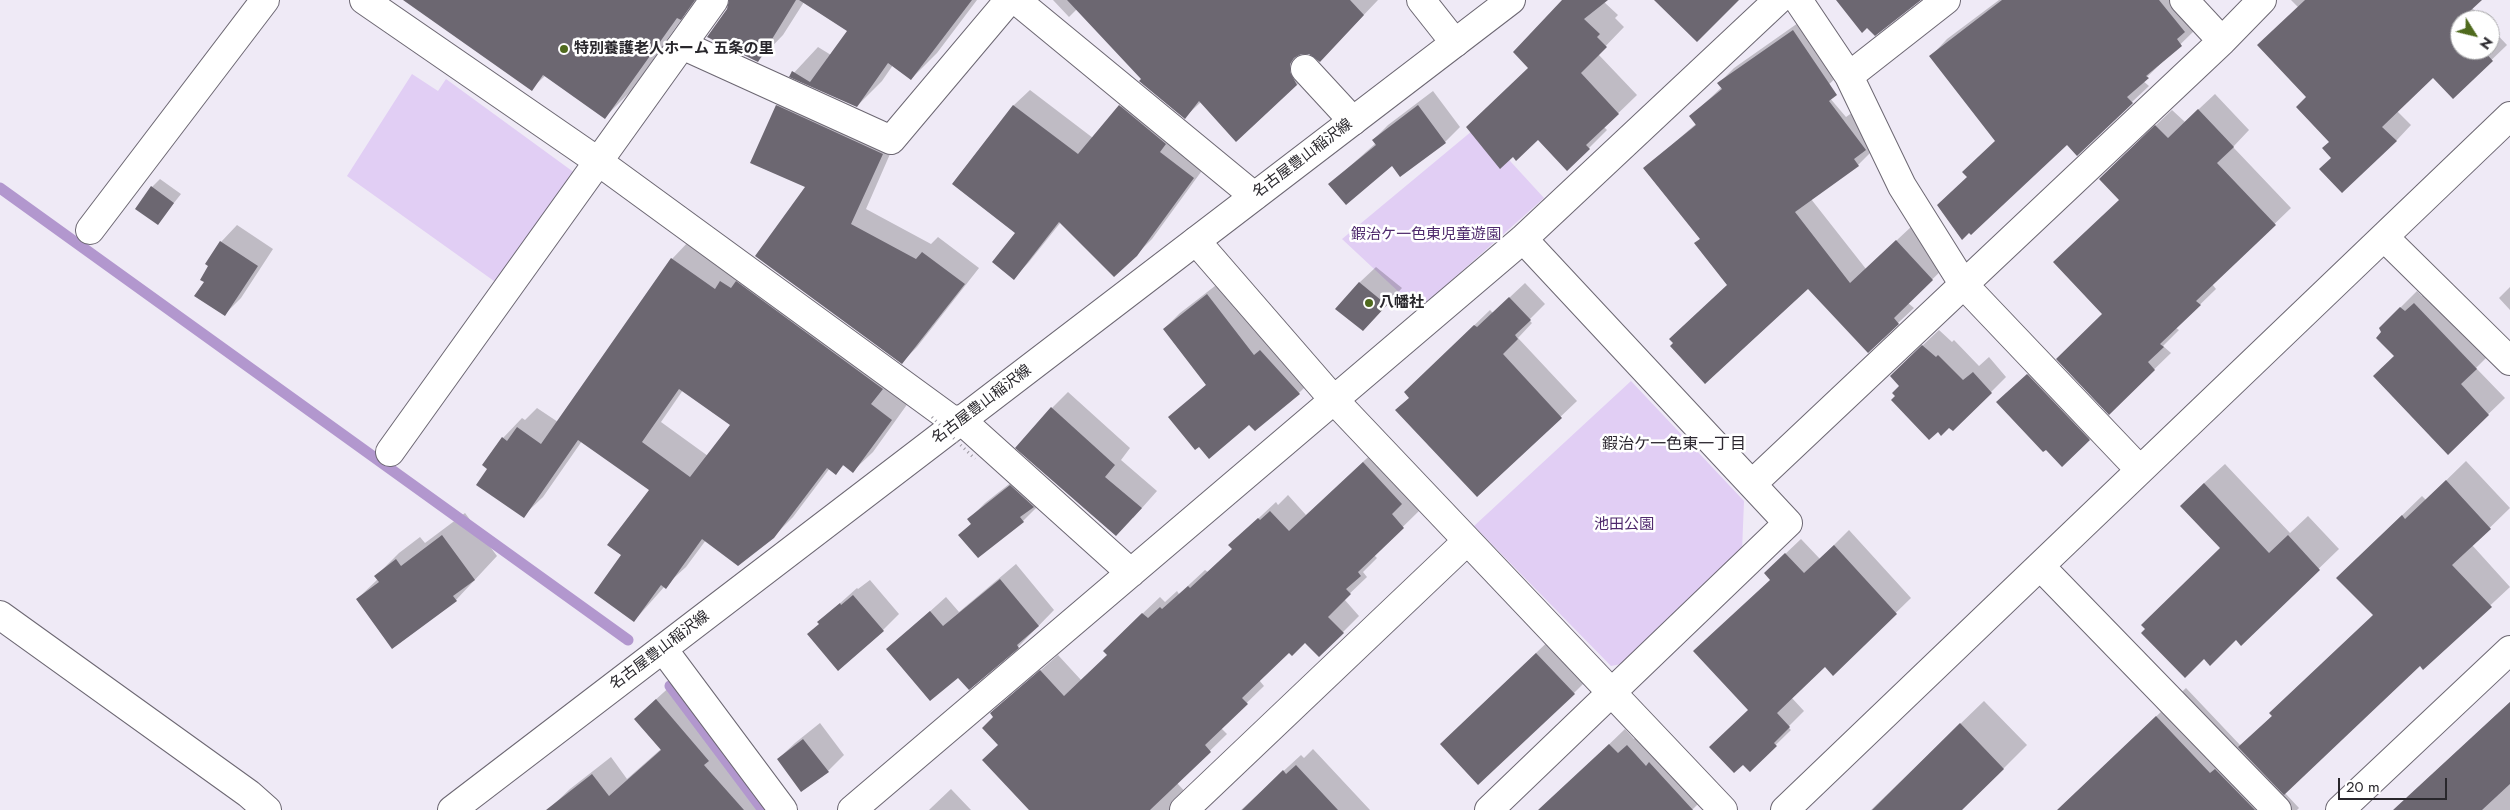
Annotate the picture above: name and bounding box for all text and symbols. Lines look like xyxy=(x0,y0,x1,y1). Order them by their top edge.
north arrow xyxy=(2450,10,2500,60)
text: N xyxy=(2475,33,2498,54)
place label: 特別養護老人ホーム 五条の里 xyxy=(574,40,773,58)
marker: 特別養護老人ホーム 五条の里 xyxy=(558,43,570,55)
street label: 名古屋豊山稲沢線 xyxy=(1250,116,1356,202)
park label: 鍜治ケ一色東児童遊園 xyxy=(1351,226,1501,244)
place label: 八幡社 xyxy=(1379,294,1424,312)
marker: 八幡社 xyxy=(1363,297,1375,309)
street label: 名古屋豊山稲沢線 xyxy=(929,362,1035,448)
district label: 鍜治ケ一色東一丁目 xyxy=(1602,435,1746,455)
park label: 池田公園 xyxy=(1594,516,1654,534)
street label: 名古屋豊山稲沢線 xyxy=(607,608,713,694)
scale bar xyxy=(2340,768,2449,800)
text: 20 m xyxy=(2346,776,2380,798)

